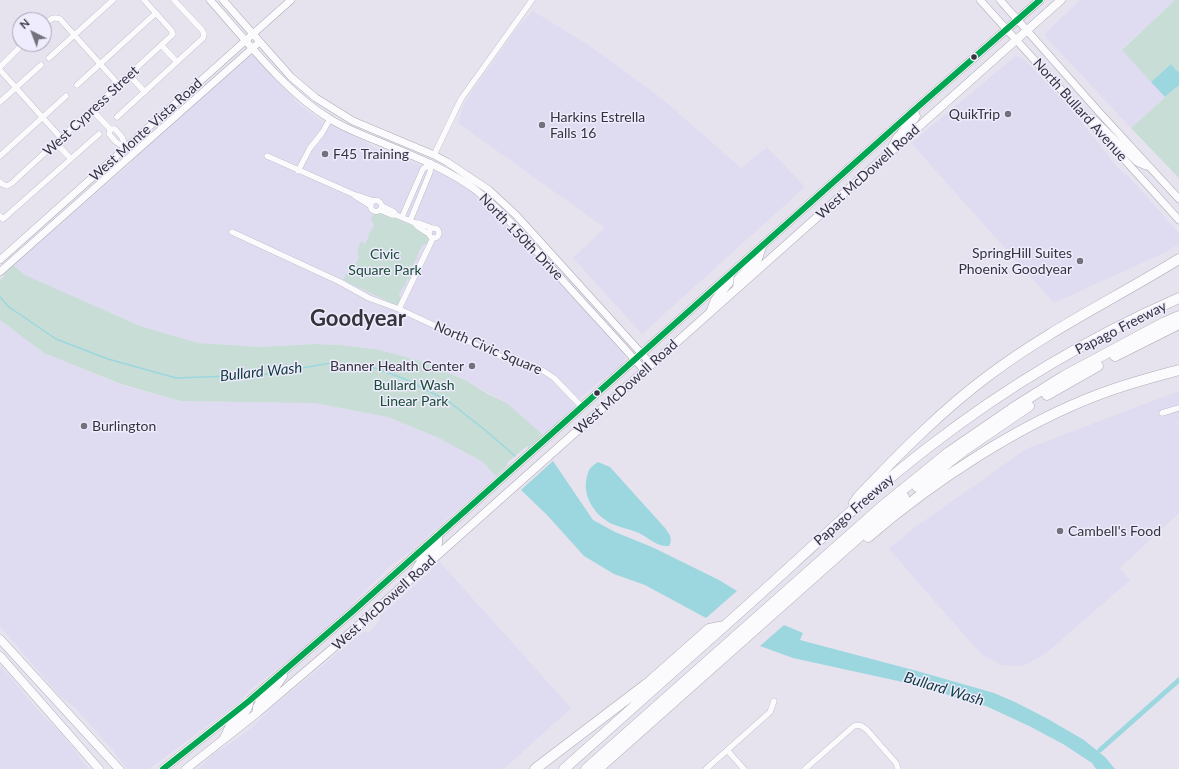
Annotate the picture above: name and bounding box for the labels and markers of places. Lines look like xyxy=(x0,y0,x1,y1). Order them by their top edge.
unlabelled marker xyxy=(969,52,979,62)
place label: QuikTrip xyxy=(949,106,1000,122)
place label: Harkins Estrella Falls 16 xyxy=(550,109,645,142)
marker: QuikTrip xyxy=(1003,109,1013,119)
marker: Harkins Estrella Falls 16 xyxy=(537,120,547,130)
place label: F45 Training xyxy=(333,146,409,162)
marker: F45 Training xyxy=(320,149,330,159)
place label: SpringHill Suites Phoenix Goodyear xyxy=(958,245,1072,278)
marker: SpringHill Suites Phoenix Goodyear xyxy=(1075,256,1085,266)
place label: Banner Health Center xyxy=(330,358,464,374)
marker: Banner Health Center xyxy=(467,361,477,371)
unlabelled marker xyxy=(592,388,602,398)
place label: Burlington xyxy=(92,418,156,434)
marker: Burlington xyxy=(79,421,89,431)
place label: Cambell's Food xyxy=(1068,523,1161,539)
marker: Cambell's Food xyxy=(1055,526,1065,536)

